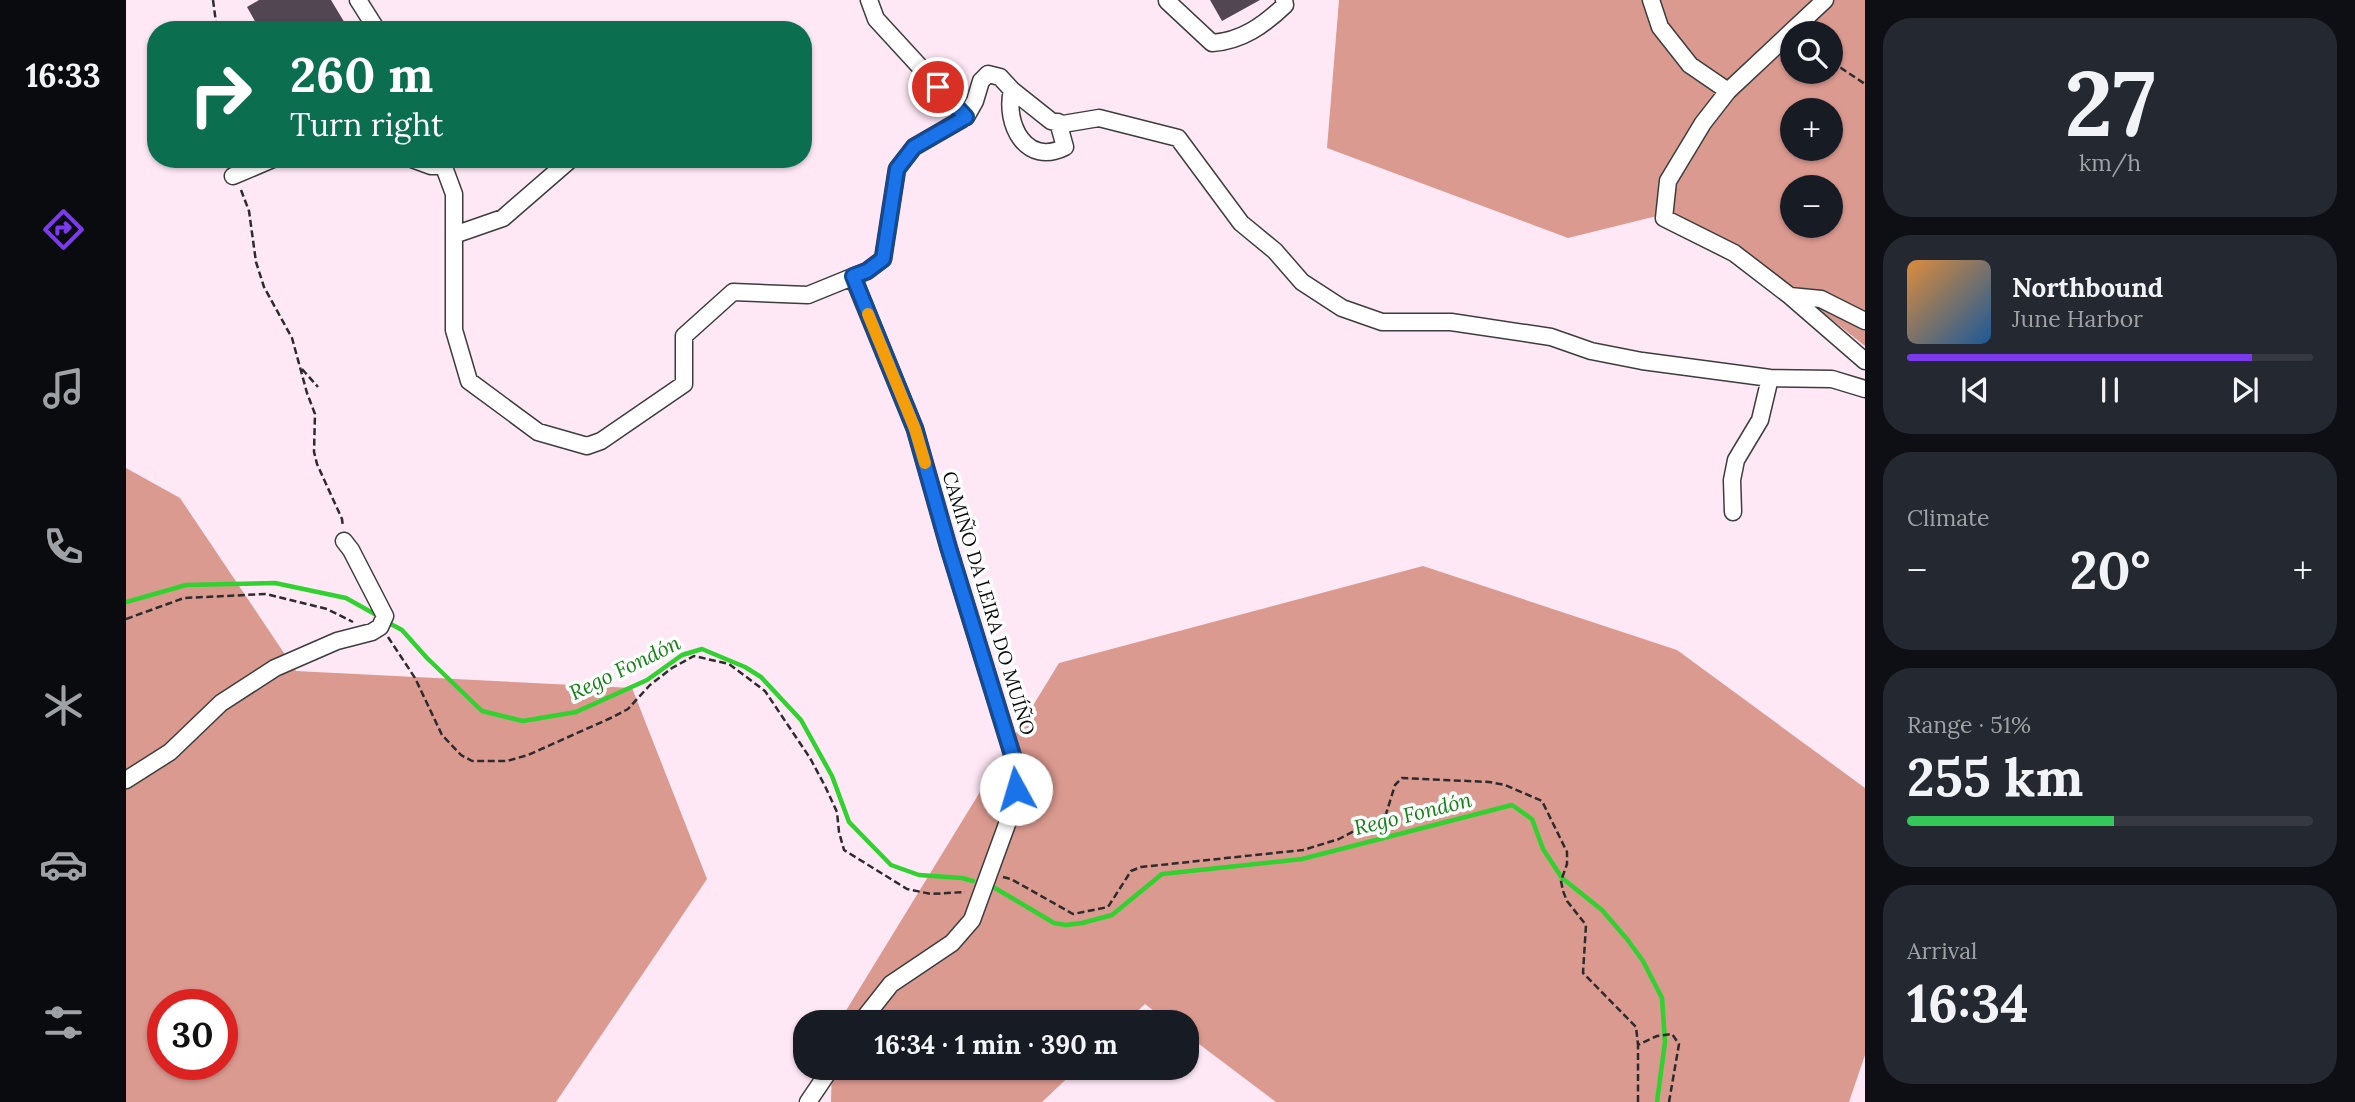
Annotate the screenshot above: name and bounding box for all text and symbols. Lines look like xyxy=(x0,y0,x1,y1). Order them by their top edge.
map controls xyxy=(1780,21,1843,238)
button: search xyxy=(1780,21,1843,84)
text: 260 m xyxy=(290,43,433,105)
text: 27 xyxy=(2064,44,2156,161)
icon: right xyxy=(175,49,266,140)
text: 16:33 xyxy=(25,55,101,96)
pin xyxy=(908,57,968,117)
icon: arrive xyxy=(919,68,957,106)
button: + xyxy=(1780,98,1843,161)
text: Turn right xyxy=(290,104,443,145)
text: km/h xyxy=(2079,148,2141,177)
button: − xyxy=(1780,175,1843,238)
icon: directions xyxy=(39,205,88,254)
text: Northbound xyxy=(2012,271,2163,304)
text: June Harbor xyxy=(2012,304,2143,333)
icon: music xyxy=(39,364,88,413)
icon: previous xyxy=(1956,371,1994,409)
icon: pause xyxy=(2091,371,2129,409)
icon: next xyxy=(2226,371,2264,409)
street label: CAMIÑO DA LEIRA DO MUÍÑO xyxy=(937,468,1041,738)
text: Climate xyxy=(1907,503,1989,532)
icon: phone xyxy=(39,522,88,571)
text: 20° xyxy=(2070,537,2150,603)
text: − xyxy=(1907,546,1927,594)
text: + xyxy=(2293,546,2313,594)
water label: Rego Fondón xyxy=(565,629,685,706)
icon: climate xyxy=(39,681,88,730)
text: Range · 51% xyxy=(1907,710,2031,739)
text: 255 km xyxy=(1907,744,2083,810)
position arrow xyxy=(979,752,1053,826)
water label: Rego Fondón xyxy=(1351,786,1475,841)
icon: car xyxy=(39,840,88,889)
text: Arrival xyxy=(1907,936,1977,965)
text: 16:34 xyxy=(1907,970,2029,1036)
speed limit sign: 30 xyxy=(147,989,238,1080)
icon: filters xyxy=(39,998,88,1047)
text: 16:34 · 1 min · 390 m xyxy=(874,1028,1118,1061)

